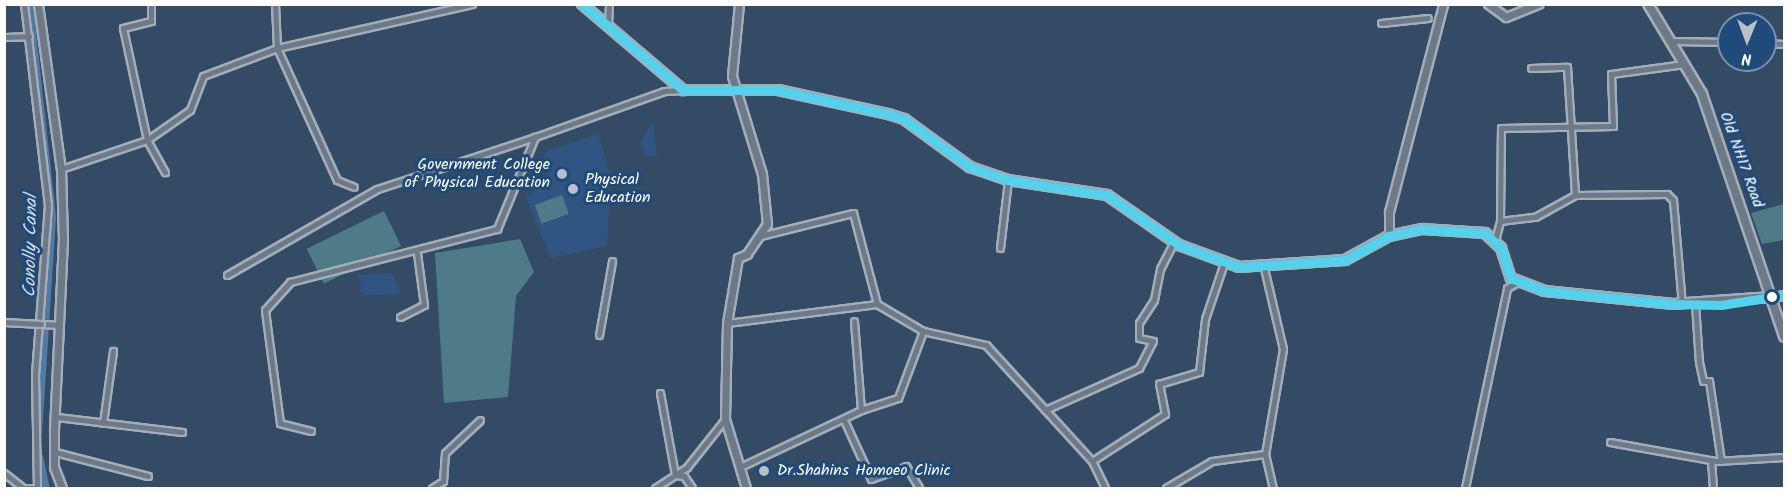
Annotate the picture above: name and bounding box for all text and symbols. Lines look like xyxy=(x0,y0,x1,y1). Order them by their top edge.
north arrow xyxy=(1717,12,1777,72)
text: N xyxy=(1741,46,1752,71)
street label: Old NH17 Road xyxy=(1715,109,1767,211)
place label: Government College of Physical Education xyxy=(405,155,550,193)
marker: Government College of Physical Education xyxy=(555,167,569,181)
place label: Physical Education xyxy=(585,170,650,208)
marker: Physical Education xyxy=(566,182,580,196)
water label: Conolly Canal xyxy=(20,194,44,298)
unlabelled marker xyxy=(1766,291,1778,303)
place label: Dr.Shahins Homoeo Clinic xyxy=(777,461,951,481)
marker: Dr.Shahins Homoeo Clinic xyxy=(755,462,773,480)

